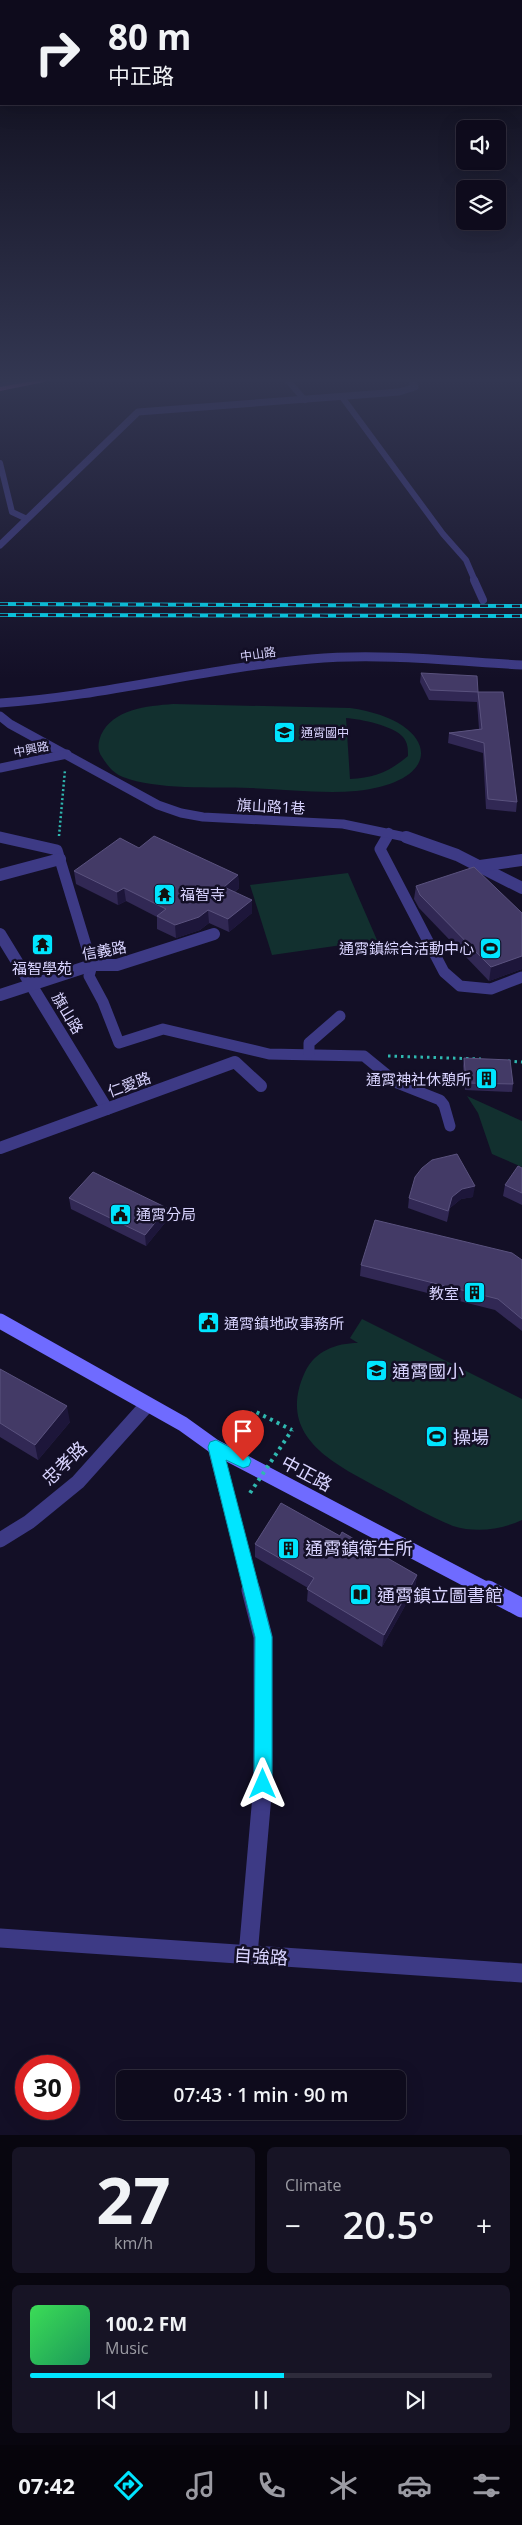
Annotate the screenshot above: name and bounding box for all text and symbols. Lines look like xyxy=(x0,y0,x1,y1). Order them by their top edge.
text: 80 m xyxy=(108,13,191,60)
icon: right xyxy=(25,20,90,85)
text: 中正路 xyxy=(108,60,174,90)
map controls xyxy=(456,120,506,230)
button: sound xyxy=(456,120,506,170)
button: layers xyxy=(456,180,506,230)
street label: 中山路 xyxy=(239,643,277,665)
school or university icon: 通霄國中 xyxy=(273,720,297,744)
place label: 通霄國中 xyxy=(301,724,349,741)
street label: 中興路 xyxy=(12,737,50,761)
street label: 旗山路1巷 xyxy=(236,794,306,818)
temple icon: 福智寺 xyxy=(152,882,176,906)
place label: 福智寺 xyxy=(180,884,225,904)
temple icon: 福智學苑 xyxy=(30,933,54,957)
street label: 信義路 xyxy=(80,936,128,964)
sports icon: 通霄鎮綜合活動中心 xyxy=(478,936,502,960)
place label: 通霄鎮綜合活動中心 xyxy=(339,938,474,958)
place label: 福智學苑 xyxy=(12,958,72,978)
street label: 旗山路 xyxy=(48,989,88,1037)
street label: 仁愛路 xyxy=(104,1067,154,1101)
building icon: 通霄神社休憩所 xyxy=(475,1067,499,1091)
place label: 通霄神社休憩所 xyxy=(366,1069,471,1089)
public building icon: 通霄分局 xyxy=(108,1202,132,1226)
place label: 通霄分局 xyxy=(136,1204,196,1224)
building icon: 教室 xyxy=(463,1281,487,1305)
place label: 教室 xyxy=(429,1283,459,1303)
public building icon: 通霄鎮地政事務所 xyxy=(196,1311,220,1335)
place label: 通霄鎮地政事務所 xyxy=(224,1313,344,1333)
school or university icon: 通霄國小 xyxy=(364,1359,388,1383)
place label: 通霄國小 xyxy=(392,1359,464,1383)
pin xyxy=(222,1410,264,1461)
icon: arrive xyxy=(229,1417,257,1445)
sports icon: 操場 xyxy=(425,1425,449,1449)
place label: 操場 xyxy=(453,1425,489,1449)
street label: 忠孝路 xyxy=(36,1436,92,1490)
street label: 中正路 xyxy=(278,1450,336,1496)
building icon: 通霄鎮衛生所 xyxy=(277,1536,301,1560)
place label: 通霄鎮衛生所 xyxy=(305,1536,413,1560)
library icon: 通霄鎮立圖書館 xyxy=(349,1583,373,1607)
place label: 通霄鎮立圖書館 xyxy=(377,1583,503,1607)
position arrow xyxy=(236,1757,288,1809)
street label: 自強路 xyxy=(233,1942,289,1970)
speed limit sign: 30 xyxy=(15,2055,80,2120)
text: 07:43 · 1 min · 90 m xyxy=(174,2082,348,2108)
text: 27 xyxy=(96,2155,171,2243)
text: Climate xyxy=(285,2174,342,2196)
text: 20.5° xyxy=(343,2198,434,2250)
text: − xyxy=(285,2206,301,2244)
text: + xyxy=(476,2206,492,2244)
text: km/h xyxy=(114,2232,153,2254)
text: 100.2 FM xyxy=(105,2311,187,2337)
text: Music xyxy=(105,2337,149,2359)
icon: previous xyxy=(93,2386,121,2414)
icon: pause xyxy=(247,2386,275,2414)
icon: next xyxy=(401,2386,429,2414)
icon: directions xyxy=(111,2468,146,2503)
icon: music xyxy=(183,2468,218,2503)
icon: phone xyxy=(254,2468,289,2503)
icon: climate xyxy=(326,2468,361,2503)
icon: car xyxy=(397,2468,432,2503)
icon: filters xyxy=(469,2468,504,2503)
text: 07:42 xyxy=(18,2470,75,2500)

